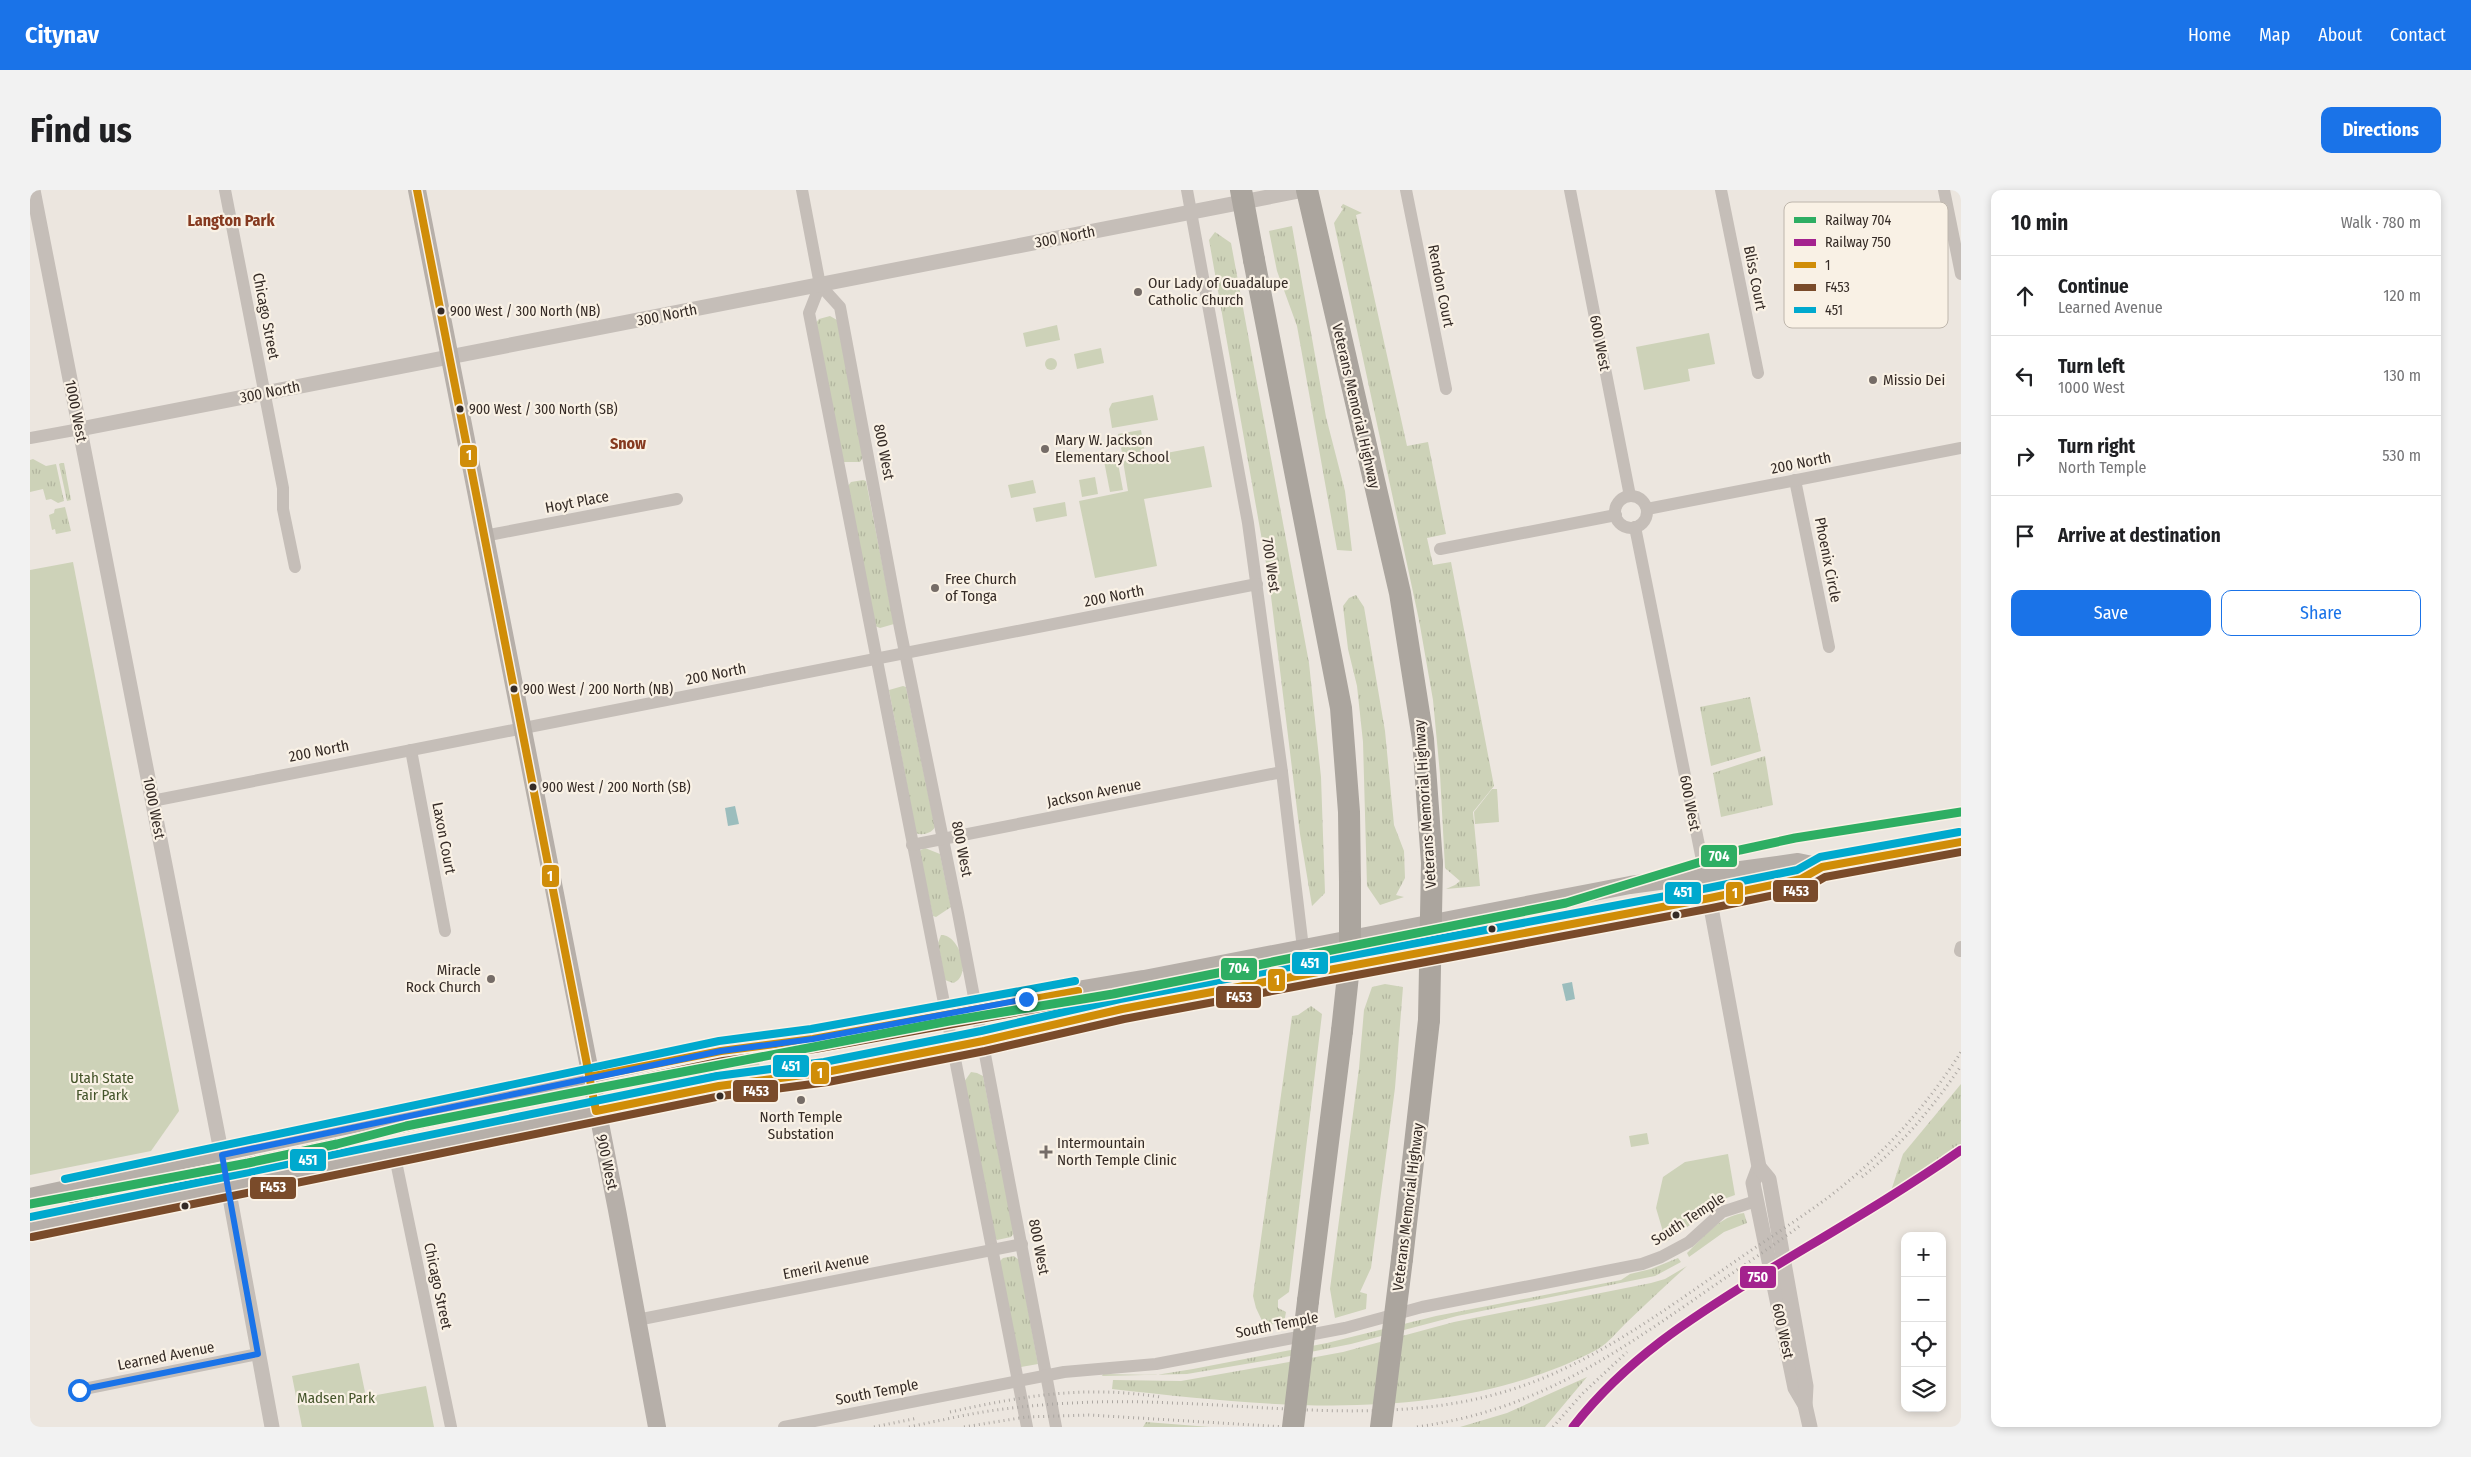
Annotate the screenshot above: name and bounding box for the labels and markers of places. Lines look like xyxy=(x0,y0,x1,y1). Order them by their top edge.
place label: Our Lady of Guadalupe Catholic Church xyxy=(1148,274,1288,309)
marker: Our Lady of Guadalupe Catholic Church xyxy=(1132,286,1144,298)
place label: 900 West / 300 North (NB) xyxy=(450,303,600,320)
marker: 900 West / 300 North (NB) xyxy=(436,306,446,316)
place label: Missio Dei xyxy=(1883,371,1945,389)
marker: Missio Dei xyxy=(1867,374,1879,386)
place label: 900 West / 300 North (SB) xyxy=(469,401,618,418)
marker: 900 West / 300 North (SB) xyxy=(455,404,465,414)
place label: Mary W. Jackson Elementary School xyxy=(1055,431,1169,466)
marker: Mary W. Jackson Elementary School xyxy=(1039,443,1051,455)
place label: Free Church of Tonga xyxy=(945,570,1017,605)
marker: Free Church of Tonga xyxy=(929,582,941,594)
place label: 900 West / 200 North (NB) xyxy=(523,681,673,698)
marker: 900 West / 200 North (NB) xyxy=(509,684,519,694)
place label: 900 West / 200 North (SB) xyxy=(542,779,691,796)
marker: 900 West / 200 North (SB) xyxy=(528,782,538,792)
unlabelled marker xyxy=(1671,910,1681,920)
unlabelled marker xyxy=(1487,924,1497,934)
place label: Miracle Rock Church xyxy=(406,961,481,996)
marker: Miracle Rock Church xyxy=(485,973,497,985)
unlabelled marker xyxy=(715,1091,725,1101)
marker: North Temple Substation xyxy=(795,1094,807,1106)
place label: North Temple Substation xyxy=(760,1108,842,1143)
place label: Intermountain North Temple Clinic xyxy=(1057,1134,1177,1169)
marker: Intermountain North Temple Clinic xyxy=(1039,1145,1053,1159)
unlabelled marker xyxy=(180,1201,190,1211)

